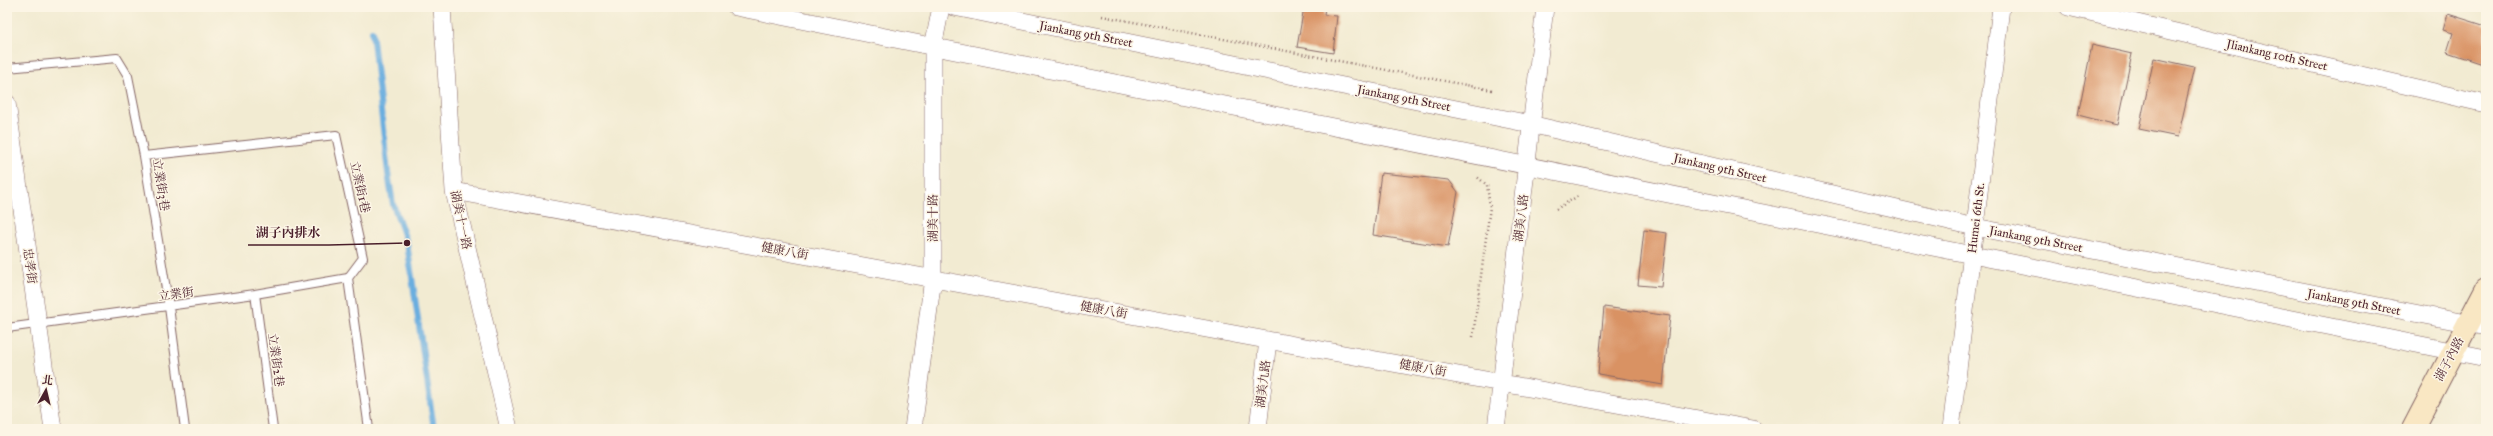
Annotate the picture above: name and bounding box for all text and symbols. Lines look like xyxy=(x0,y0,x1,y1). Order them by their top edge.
street label: Jiankang 9th Street xyxy=(1036,18,1135,51)
street label: Jliankang 10th Street xyxy=(2223,36,2330,75)
street label: Jiankang 9th Street xyxy=(1354,82,1453,115)
street label: Jiankang 9th Street xyxy=(1670,150,1768,187)
street label: 立業街3巷 xyxy=(150,158,172,212)
street label: 立業街1巷 xyxy=(347,160,373,214)
street label: Humei 6th St. xyxy=(1965,182,1987,254)
street label: 湖美十一路 xyxy=(448,189,474,251)
street label: 湖美八路 xyxy=(1511,193,1531,243)
street label: 湖美十路 xyxy=(926,194,940,242)
callout: 湖子內排水 xyxy=(248,220,329,245)
street label: Jiankang 9th Street xyxy=(1986,223,2085,256)
text: 湖子內排水 xyxy=(255,225,321,241)
street label: 健康八街 xyxy=(760,240,811,262)
street label: 忠孝街 xyxy=(21,247,40,286)
street label: 立業街 xyxy=(157,284,196,303)
street label: Jiankang 9th Street xyxy=(2304,286,2403,319)
street label: 健康八街 xyxy=(1079,299,1130,321)
street label: 立業街2巷 xyxy=(265,332,287,388)
street label: 湖子內路 xyxy=(2432,335,2466,383)
street label: 健康八街 xyxy=(1398,357,1449,379)
street label: 湖美九路 xyxy=(1253,359,1273,409)
north arrow xyxy=(26,370,66,410)
text: 北 xyxy=(41,373,54,388)

